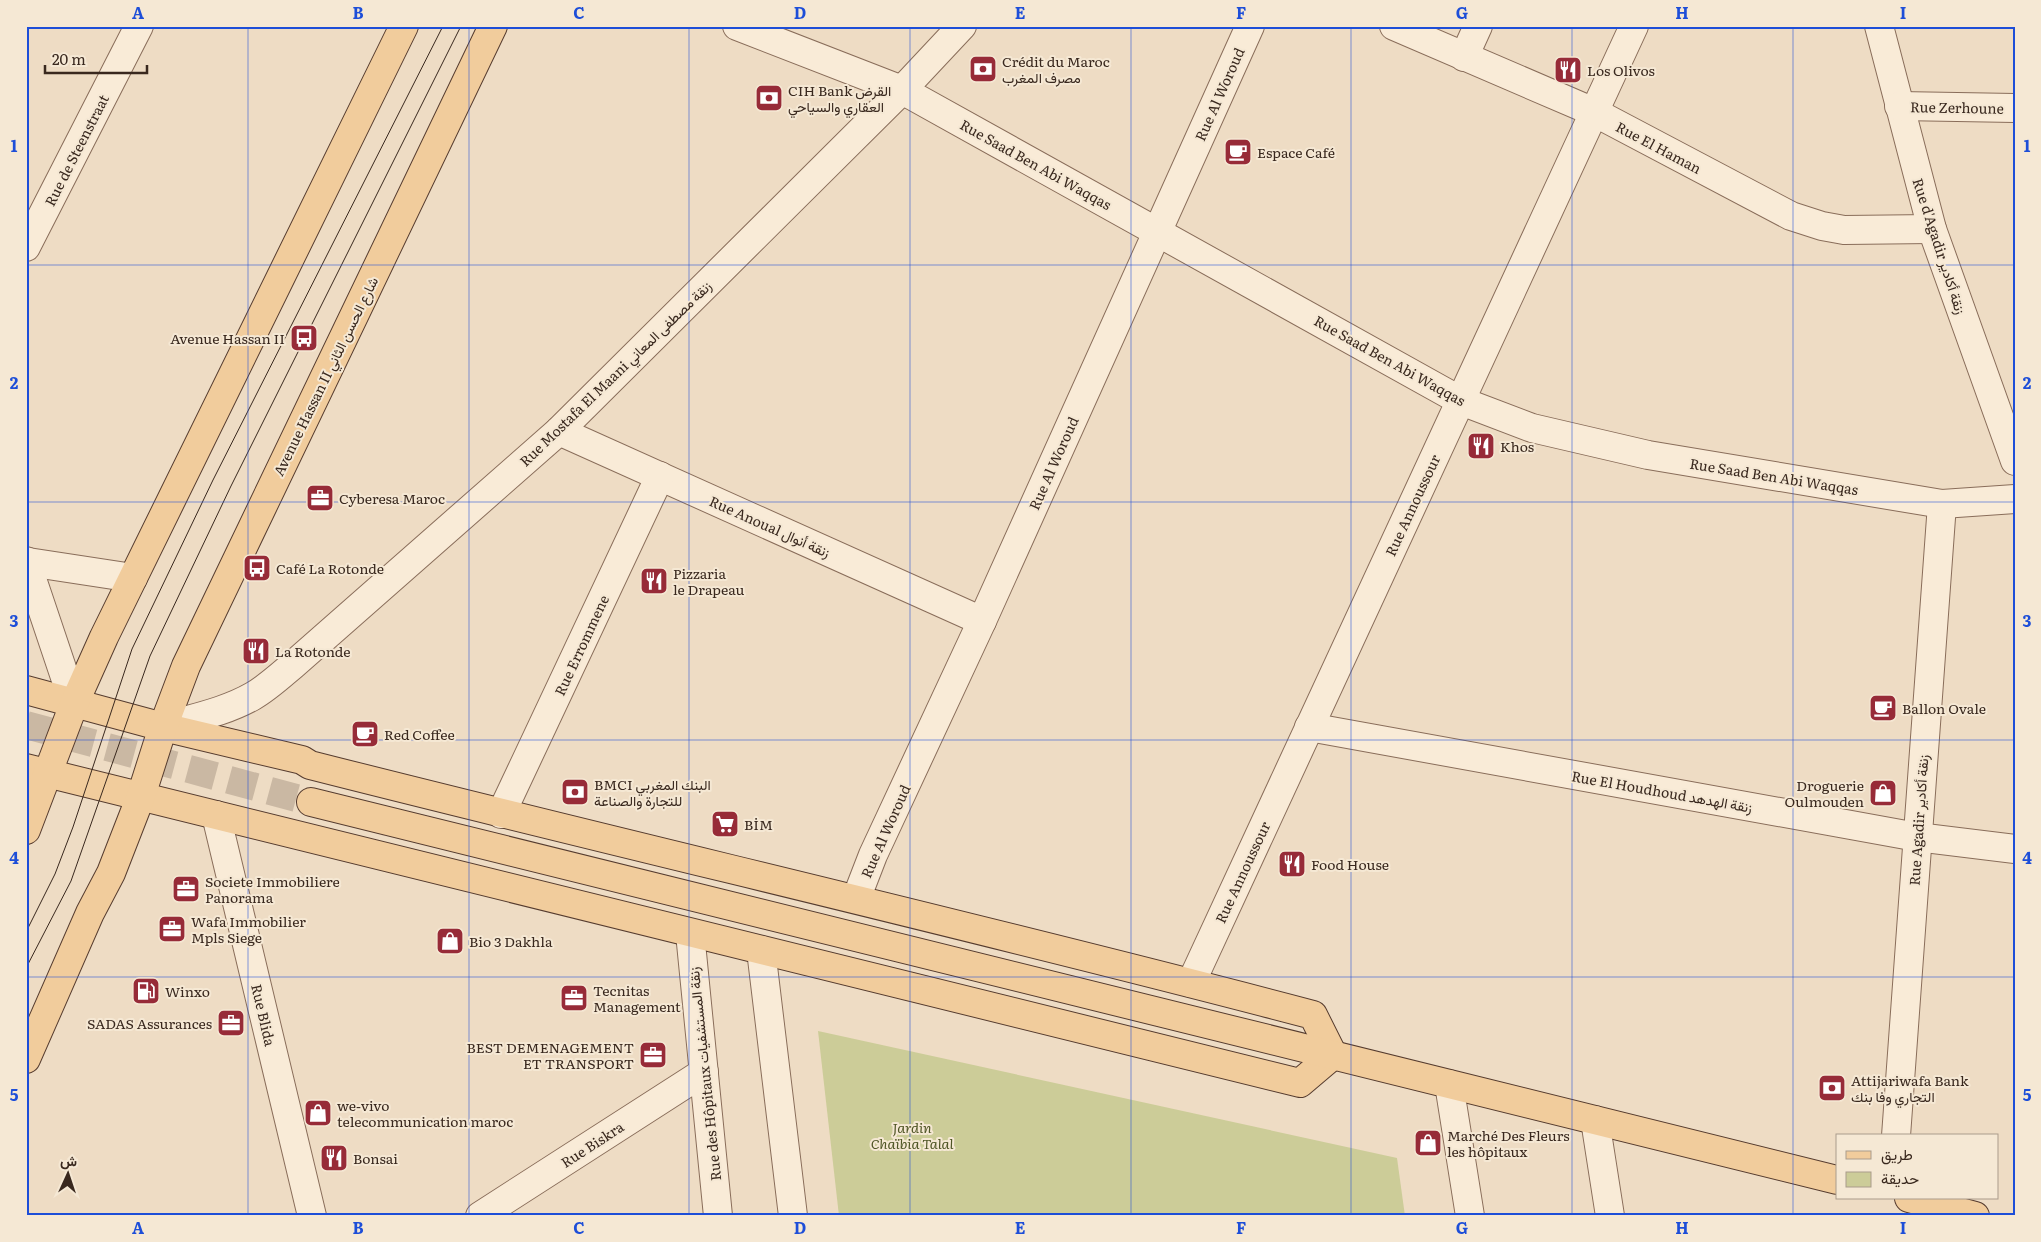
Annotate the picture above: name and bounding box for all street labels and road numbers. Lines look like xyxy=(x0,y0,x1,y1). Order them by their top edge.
street label: Rue Al Woroud xyxy=(1189,44,1249,144)
street label: Rue de Steenstraat xyxy=(39,90,113,209)
street label: Rue Zerhoune xyxy=(1910,96,2004,118)
street label: Rue Saad Ben Abi Waqqas xyxy=(957,114,1115,214)
street label: Rue El Haman xyxy=(1613,116,1705,178)
street label: Rue d'Agadir زنقة أكادير xyxy=(1909,175,1972,317)
street label: Avenue Hassan II شارع الحسن الثاني xyxy=(268,273,385,480)
street label: Rue Mostafa El Maani زنقة مصطفى المعاني xyxy=(515,276,718,473)
street label: Rue Saad Ben Abi Waqqas xyxy=(1311,310,1469,410)
street label: Rue Al Woroud xyxy=(1023,413,1083,513)
street label: Rue Annoussour xyxy=(1380,451,1444,559)
street label: Rue Saad Ben Abi Waqqas xyxy=(1688,453,1860,499)
street label: Rue Anoual زنقة أنوال xyxy=(706,490,834,563)
street label: Rue Errommene xyxy=(549,591,613,699)
street label: Rue Agadir زنقة أكادير xyxy=(1903,754,1933,886)
street label: Rue El Houdhoud زنقة الهدهد xyxy=(1570,765,1754,817)
street label: Rue Al Woroud xyxy=(855,781,915,881)
street label: Rue Annoussour xyxy=(1210,818,1274,926)
street label: Rue des Hôpitaux زنقة المستشفيات xyxy=(683,966,725,1182)
street label: Rue Blida xyxy=(247,982,281,1048)
street label: Rue Biskra xyxy=(557,1116,628,1172)

